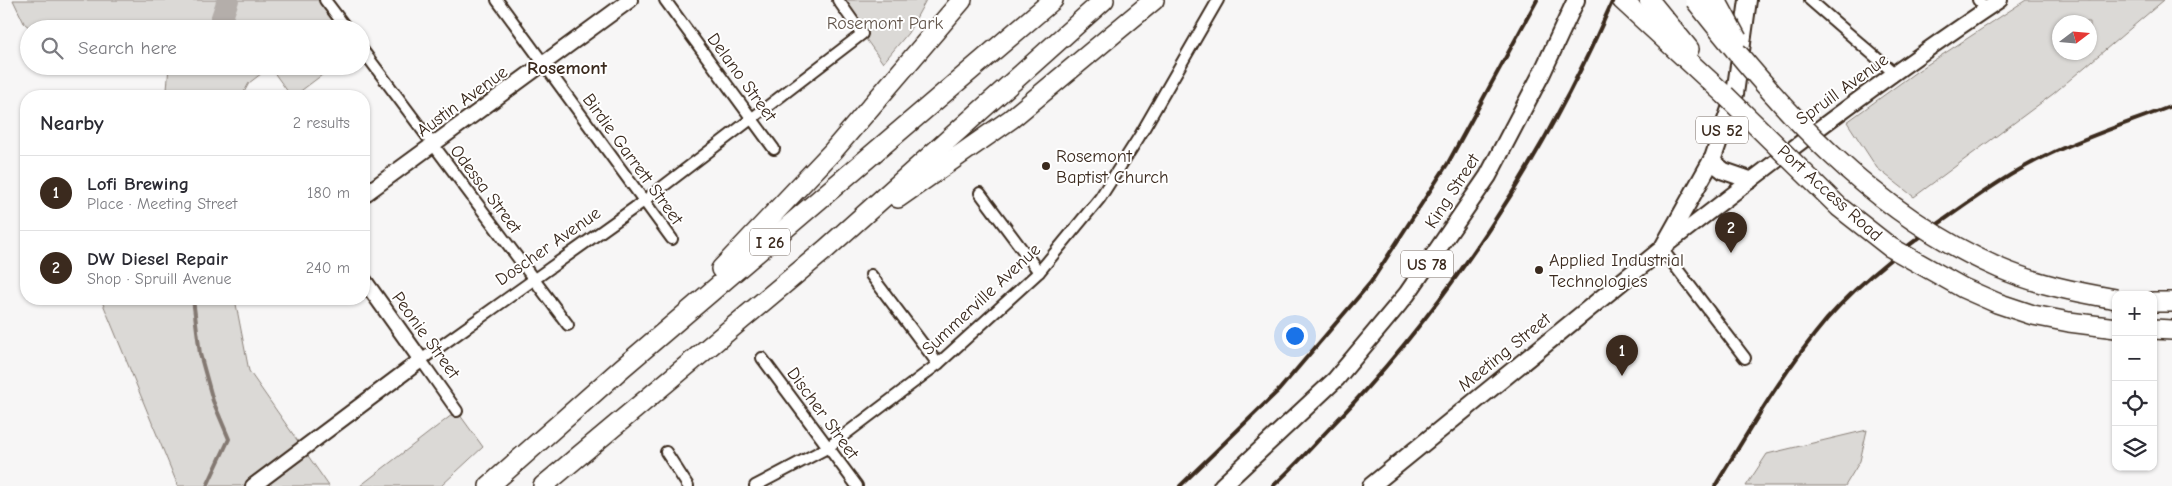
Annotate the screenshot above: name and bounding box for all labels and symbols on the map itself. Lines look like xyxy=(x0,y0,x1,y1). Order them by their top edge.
park label: Rosemont Park xyxy=(827,13,943,34)
north arrow xyxy=(2052,15,2097,60)
street label: Delano Street xyxy=(702,29,781,126)
street label: Spruill Avenue xyxy=(1792,49,1892,130)
district label: Rosemont xyxy=(527,57,608,79)
street label: Austin Avenue xyxy=(413,61,512,141)
street label: Birdie Garrett Street xyxy=(578,90,688,230)
road number: US 52 xyxy=(1696,116,1748,144)
street label: Odessa Street xyxy=(445,141,526,238)
street label: Port Access Road xyxy=(1773,141,1886,246)
place label: Rosemont Baptist Church xyxy=(1056,146,1169,188)
street label: King Street xyxy=(1421,149,1485,233)
marker: Rosemont Baptist Church xyxy=(1040,160,1052,172)
street label: Doscher Avenue xyxy=(492,202,605,290)
pin: 2 xyxy=(1715,212,1747,253)
road number: I 26 xyxy=(750,228,790,256)
street label: Summerville Avenue xyxy=(918,239,1045,360)
road number: US 78 xyxy=(1401,250,1453,278)
place label: Applied Industrial Technologies xyxy=(1549,250,1684,292)
marker: Applied Industrial Technologies xyxy=(1533,264,1545,276)
street label: Peonie Street xyxy=(387,288,465,383)
street label: Meeting Street xyxy=(1454,308,1555,396)
your location xyxy=(1282,323,1308,349)
pin: 1 xyxy=(1606,335,1638,376)
street label: Discher Street xyxy=(782,363,863,464)

